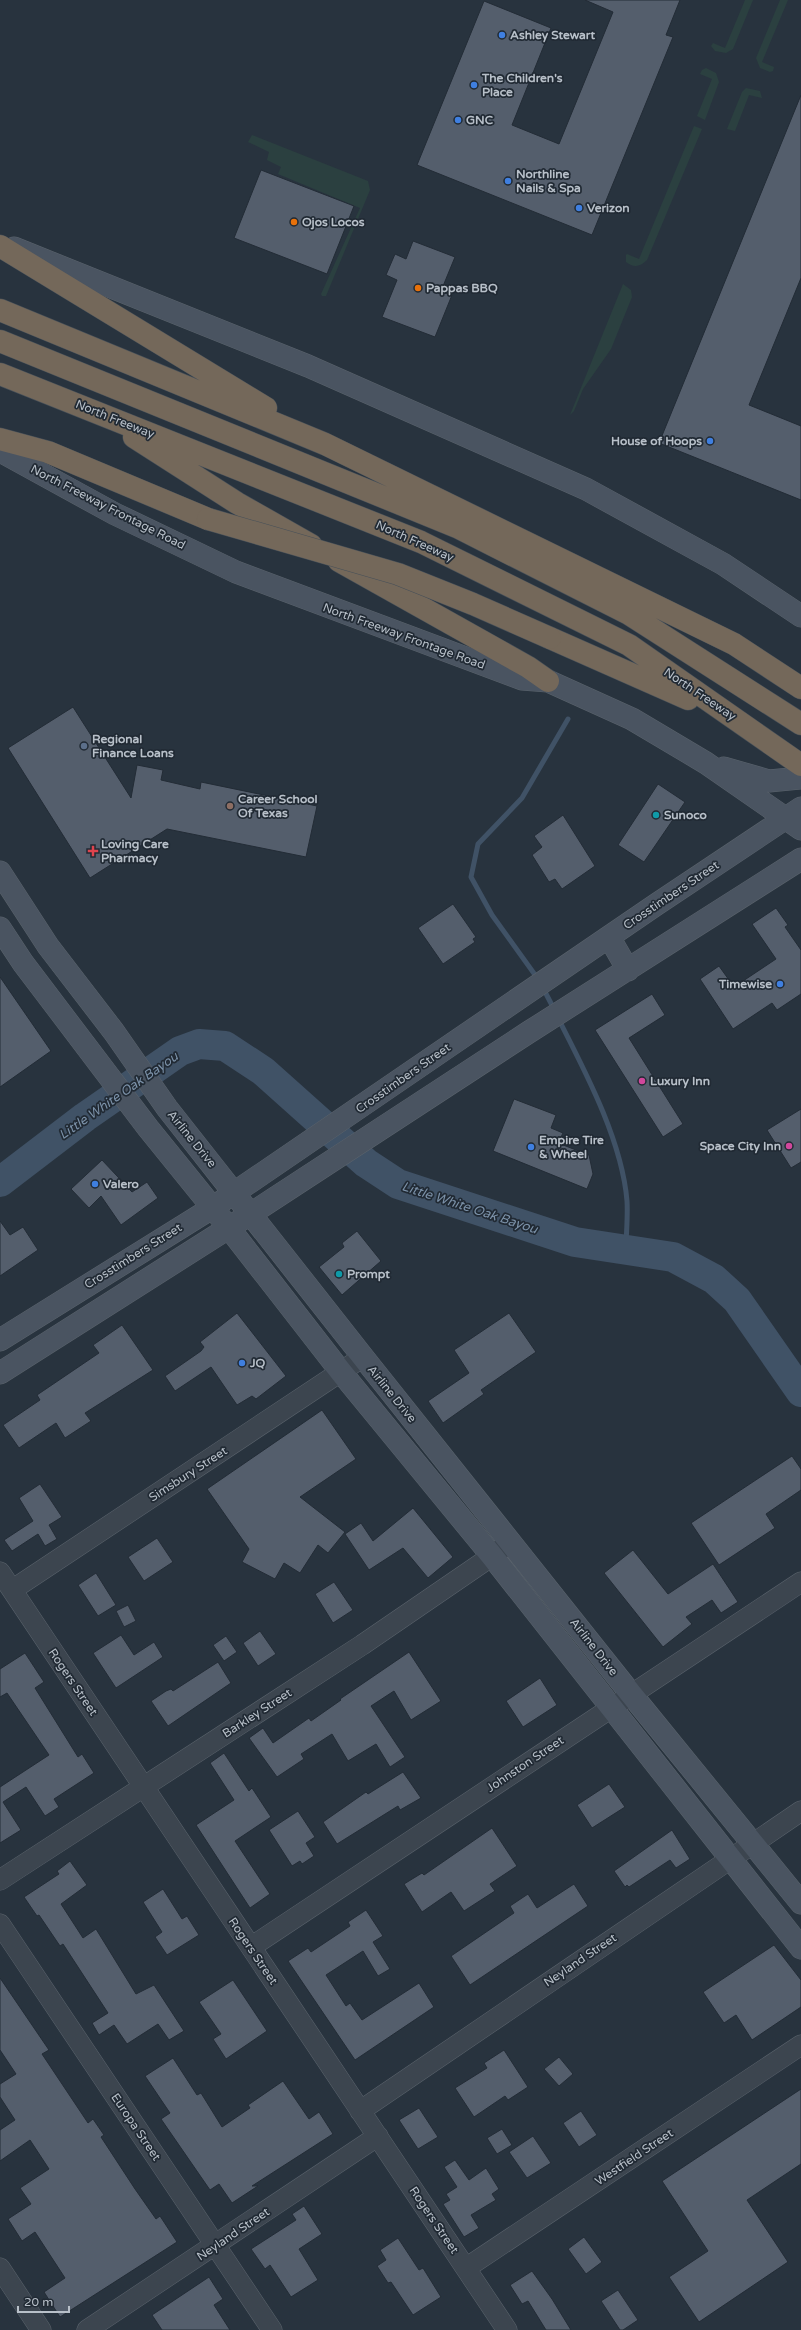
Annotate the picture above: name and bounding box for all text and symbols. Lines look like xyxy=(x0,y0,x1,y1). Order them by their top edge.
place label: Ashley Stewart xyxy=(510,28,595,43)
marker: Ashley Stewart xyxy=(497,30,507,40)
place label: The Children's Place xyxy=(481,71,563,99)
marker: The Children's Place xyxy=(469,80,479,90)
place label: GNC xyxy=(466,113,494,127)
marker: GNC xyxy=(453,115,463,125)
place label: Northline Nails & Spa xyxy=(516,167,581,196)
marker: Northline Nails & Spa xyxy=(503,176,513,186)
place label: Verizon xyxy=(587,201,630,215)
marker: Verizon xyxy=(574,203,584,213)
place label: Ojos Locos xyxy=(302,215,365,230)
marker: Ojos Locos xyxy=(289,217,299,227)
place label: Pappas BBQ xyxy=(426,281,498,296)
marker: Pappas BBQ xyxy=(413,283,423,293)
street label: North Freeway xyxy=(74,397,157,441)
place label: House of Hoops xyxy=(611,434,702,449)
marker: House of Hoops xyxy=(705,436,715,446)
street label: North Freeway Frontage Road xyxy=(28,462,188,552)
street label: North Freeway xyxy=(374,518,457,565)
street label: North Freeway Frontage Road xyxy=(321,600,487,672)
street label: North Freeway xyxy=(661,665,739,724)
place label: Regional Finance Loans xyxy=(92,732,174,760)
marker: Regional Finance Loans xyxy=(79,741,89,751)
place label: Career School Of Texas xyxy=(238,792,317,820)
marker: Career School Of Texas xyxy=(225,801,235,811)
place label: Sunoco xyxy=(664,808,707,822)
marker: Sunoco xyxy=(651,810,661,820)
place label: Loving Care Pharmacy xyxy=(101,837,169,866)
marker: Loving Care Pharmacy xyxy=(88,846,98,856)
street label: Crosstimbers Street xyxy=(621,858,722,932)
place label: Timewise xyxy=(718,977,772,991)
marker: Timewise xyxy=(775,979,785,989)
street label: Crosstimbers Street xyxy=(353,1040,453,1116)
water label: Little White Oak Bayou xyxy=(56,1048,182,1143)
place label: Luxury Inn xyxy=(650,1074,710,1089)
marker: Luxury Inn xyxy=(637,1076,647,1086)
street label: Airline Drive xyxy=(165,1108,219,1170)
place label: Empire Tire & Wheel xyxy=(539,1133,604,1161)
place label: Space City Inn xyxy=(700,1139,781,1154)
marker: Space City Inn xyxy=(784,1141,794,1151)
marker: Empire Tire & Wheel xyxy=(526,1142,536,1152)
place label: Valero xyxy=(103,1177,139,1191)
water label: Little White Oak Bayou xyxy=(400,1178,541,1238)
marker: Valero xyxy=(90,1179,100,1189)
street label: Crosstimbers Street xyxy=(82,1220,185,1292)
place label: Prompt xyxy=(347,1267,390,1282)
marker: Prompt xyxy=(334,1269,344,1279)
place label: JQ xyxy=(249,1356,266,1370)
marker: JQ xyxy=(237,1358,247,1368)
street label: Airline Drive xyxy=(365,1363,419,1425)
street label: Simsbury Street xyxy=(146,1443,230,1504)
street label: Airline Drive xyxy=(567,1615,621,1679)
street label: Rogers Street xyxy=(45,1646,101,1719)
street label: Barkley Street xyxy=(220,1685,295,1741)
street label: Johnston Street xyxy=(484,1733,566,1795)
street label: Rogers Street xyxy=(225,1915,281,1988)
street label: Neyland Street xyxy=(541,1930,619,1989)
street label: Europa Street xyxy=(108,2091,164,2164)
street label: Westfield Street xyxy=(592,2125,676,2188)
street label: Rogers Street xyxy=(406,2184,462,2257)
street label: Neyland Street xyxy=(194,2204,272,2263)
scale bar xyxy=(18,2288,69,2314)
text: 20 m xyxy=(24,2295,53,2309)

